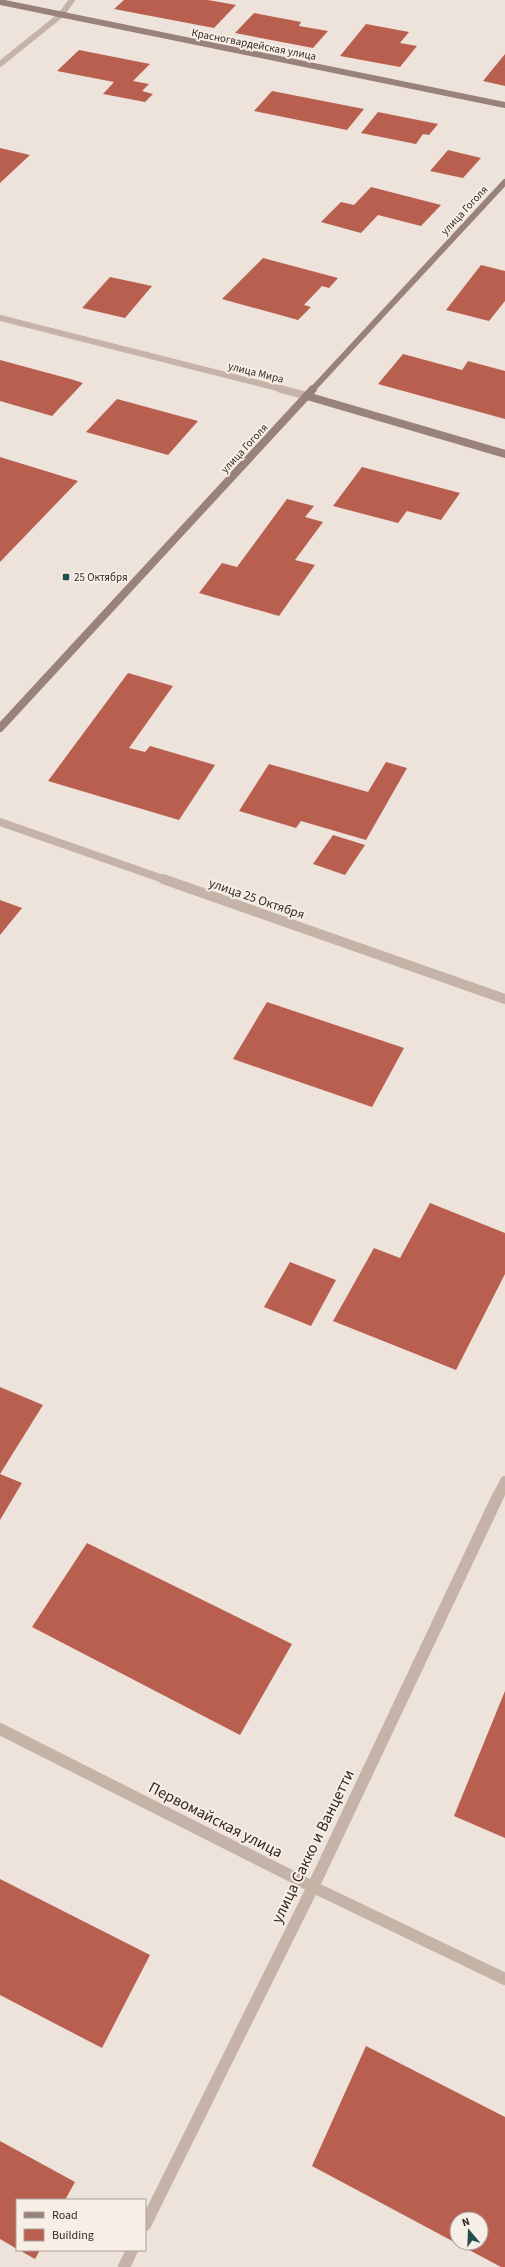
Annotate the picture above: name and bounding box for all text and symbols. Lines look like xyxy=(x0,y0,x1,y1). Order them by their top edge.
street label: Красногвардейская улица xyxy=(190,25,318,64)
street label: улица Гоголя xyxy=(437,182,491,238)
street label: улица Мира xyxy=(227,358,285,387)
street label: улица Гоголя xyxy=(217,420,271,476)
place label: 25 Октября xyxy=(74,570,128,585)
marker: 25 Октября xyxy=(61,572,71,582)
street label: улица 25 Октября xyxy=(206,874,307,924)
street label: улица Сакко и Ванцетти xyxy=(266,1766,360,1927)
street label: Первомайская улица xyxy=(145,1777,286,1863)
legend xyxy=(16,2199,146,2251)
text: Road xyxy=(52,2207,78,2224)
north arrow xyxy=(449,2211,489,2251)
text: N xyxy=(460,2214,472,2230)
text: Building xyxy=(52,2227,94,2244)

